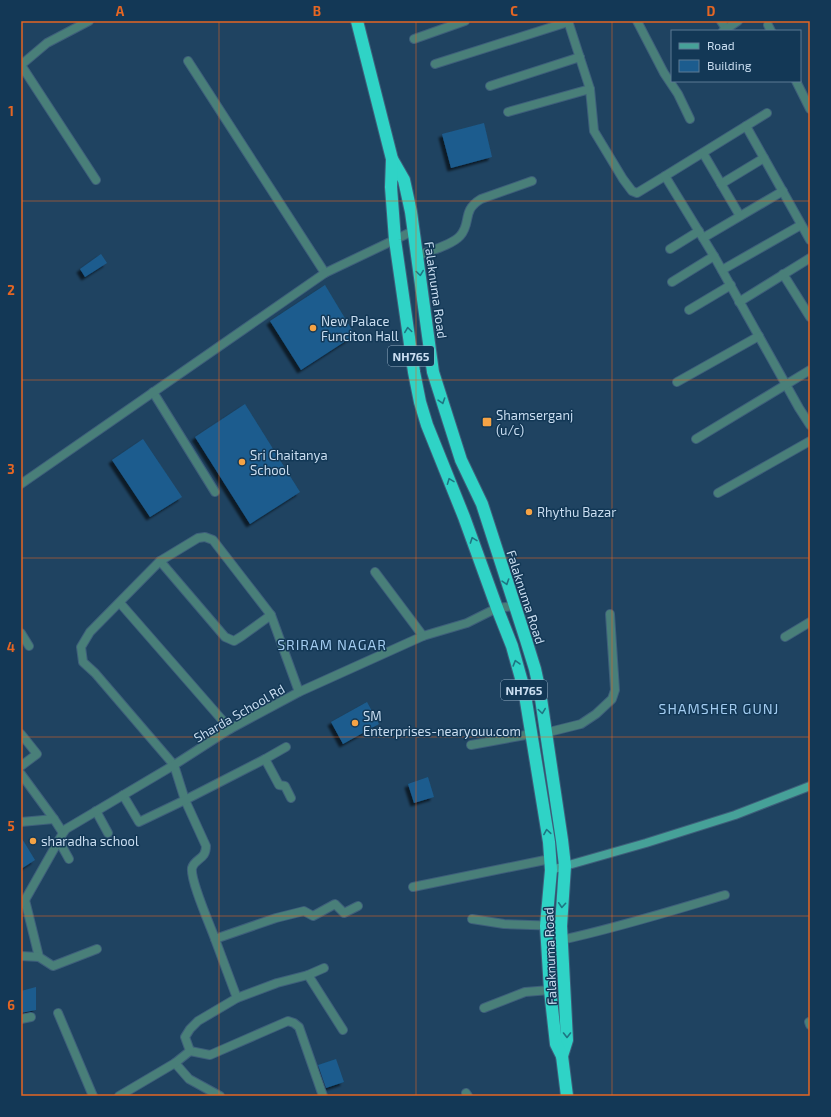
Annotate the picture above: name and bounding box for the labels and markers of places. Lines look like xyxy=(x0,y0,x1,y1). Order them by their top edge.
place label: New Palace Funciton Hall xyxy=(321,313,399,344)
marker: New Palace Funciton Hall xyxy=(308,323,318,333)
place label: Shamserganj (u/c) xyxy=(496,407,573,438)
marker: Shamserganj (u/c) xyxy=(481,416,493,428)
place label: Sri Chaitanya School xyxy=(250,447,328,478)
marker: Sri Chaitanya School xyxy=(237,457,247,467)
place label: Rhythu Bazar xyxy=(537,504,616,520)
marker: Rhythu Bazar xyxy=(524,507,534,517)
place label: SM Enterprises-nearyouu.com xyxy=(363,708,521,739)
marker: SM Enterprises-nearyouu.com xyxy=(350,718,360,728)
place label: sharadha school xyxy=(41,833,139,849)
marker: sharadha school xyxy=(28,836,38,846)

